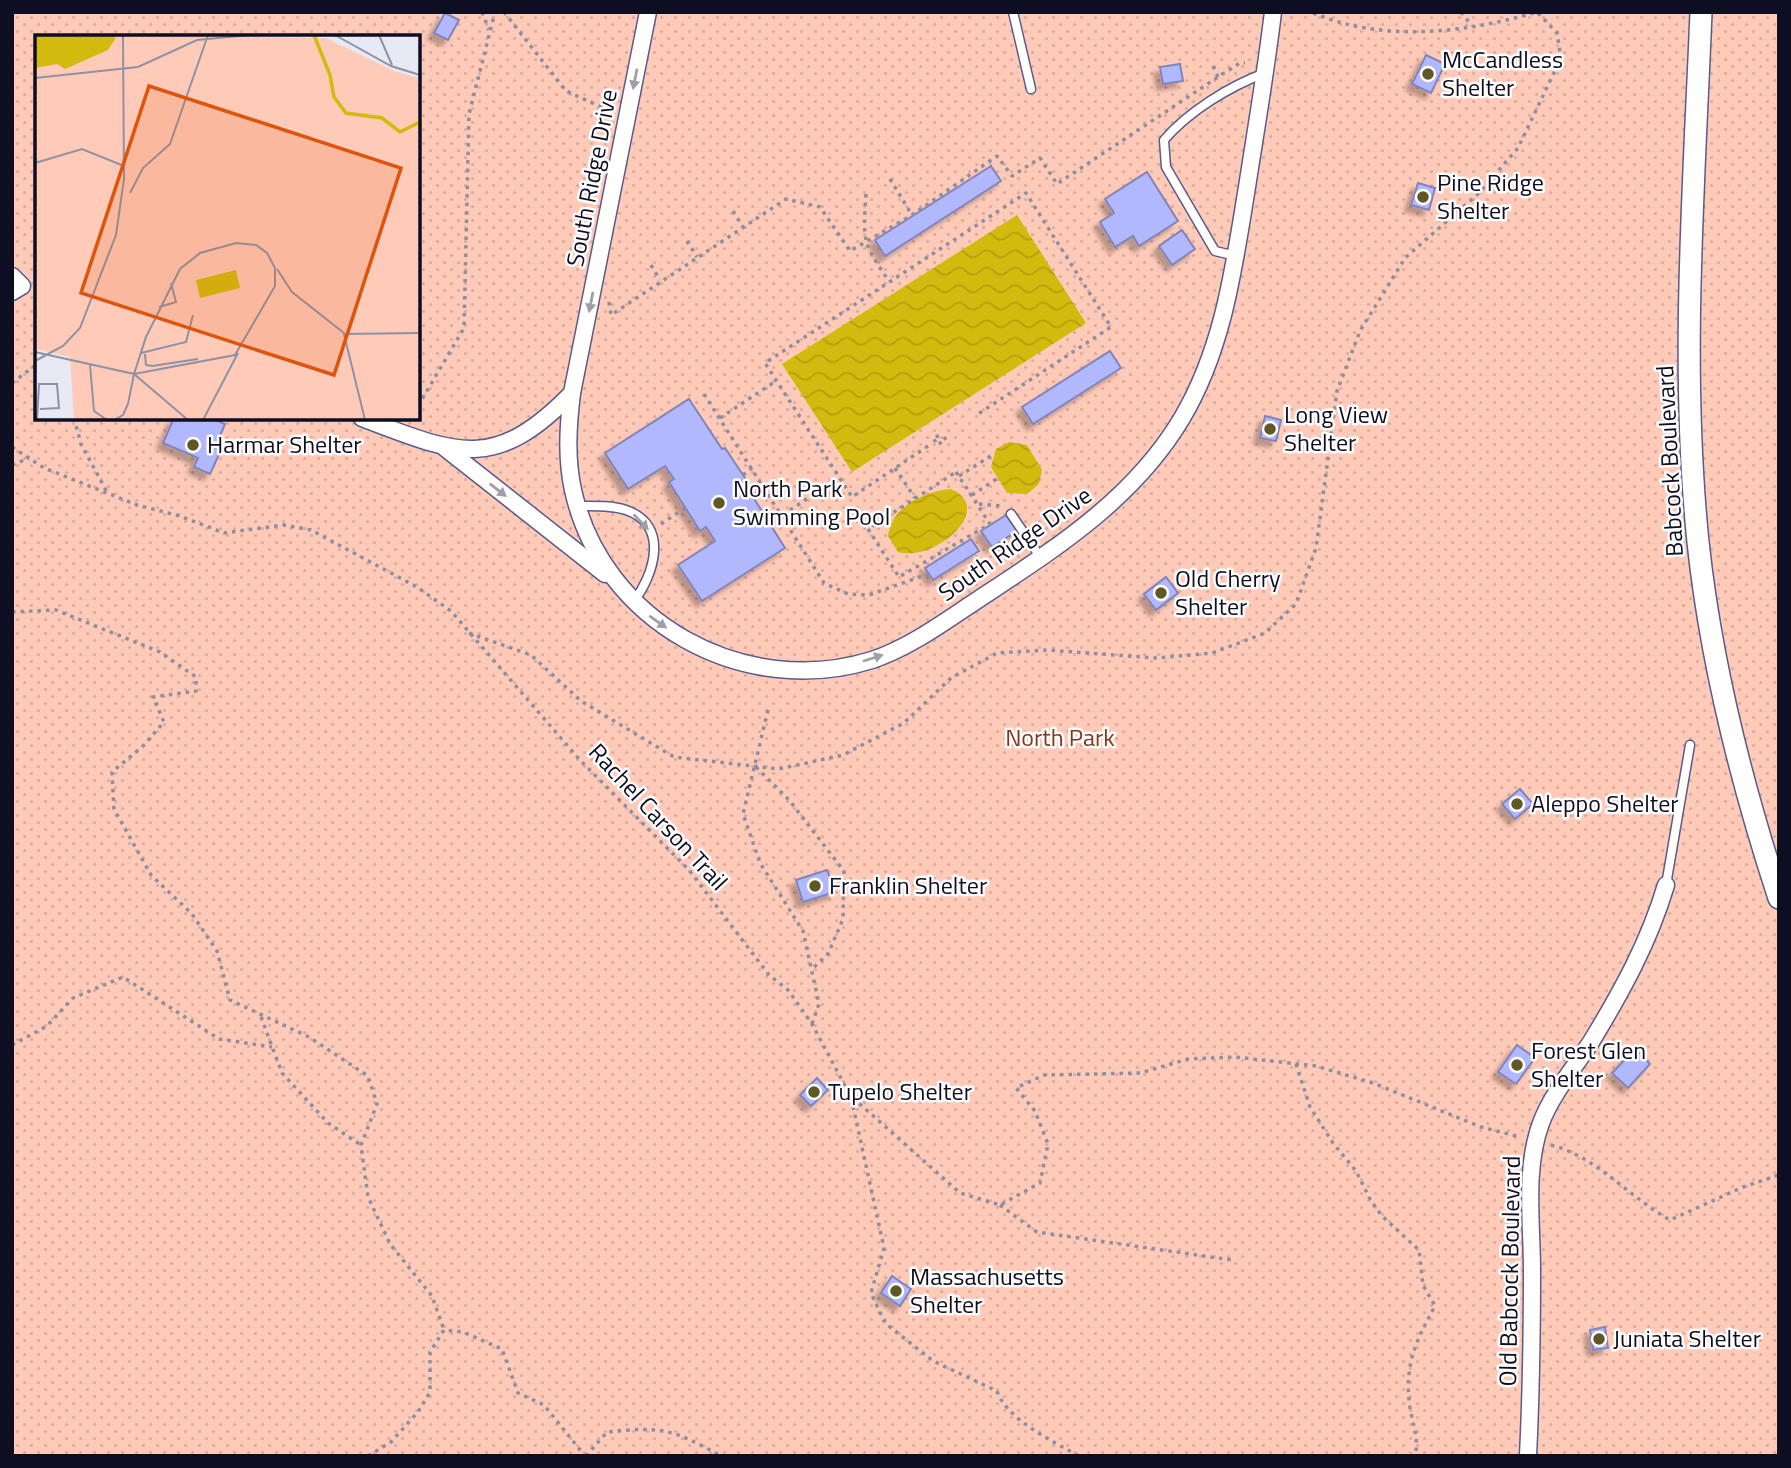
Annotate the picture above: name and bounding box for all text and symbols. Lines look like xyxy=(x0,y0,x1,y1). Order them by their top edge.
inset map xyxy=(35,35,420,420)
place label: McCandless Shelter xyxy=(1442,41,1563,105)
marker: McCandless Shelter xyxy=(1420,66,1436,82)
one-way arrow xyxy=(629,68,640,90)
street label: South Ridge Drive xyxy=(556,86,626,270)
place label: Pine Ridge Shelter xyxy=(1437,164,1544,228)
marker: Pine Ridge Shelter xyxy=(1415,189,1431,205)
one-way arrow xyxy=(585,291,596,313)
street label: Babcock Boulevard xyxy=(1646,365,1692,558)
place label: Long View Shelter xyxy=(1284,396,1388,460)
marker: Long View Shelter xyxy=(1262,421,1278,437)
place label: Harmar Shelter xyxy=(207,426,362,462)
marker: Harmar Shelter xyxy=(185,437,201,453)
place label: North Park Swimming Pool xyxy=(733,470,890,534)
street label: South Ridge Drive xyxy=(930,477,1098,610)
one-way arrow xyxy=(489,483,507,498)
marker: North Park Swimming Pool xyxy=(711,495,727,511)
one-way arrow xyxy=(632,513,649,530)
place label: Old Cherry Shelter xyxy=(1175,560,1281,624)
marker: Old Cherry Shelter xyxy=(1153,585,1169,601)
one-way arrow xyxy=(648,615,667,629)
one-way arrow xyxy=(862,653,883,663)
park label: North Park xyxy=(1005,719,1115,755)
street label: Rachel Carson Trail xyxy=(581,734,737,898)
place label: Aleppo Shelter xyxy=(1531,785,1679,821)
marker: Aleppo Shelter xyxy=(1509,796,1525,812)
place label: Franklin Shelter xyxy=(829,867,987,903)
marker: Franklin Shelter xyxy=(807,878,823,894)
place label: Forest Glen Shelter xyxy=(1531,1032,1646,1096)
marker: Forest Glen Shelter xyxy=(1509,1057,1525,1073)
place label: Tupelo Shelter xyxy=(828,1073,972,1109)
marker: Tupelo Shelter xyxy=(806,1084,822,1100)
street label: Old Babcock Boulevard xyxy=(1489,1155,1529,1387)
place label: Massachusetts Shelter xyxy=(910,1258,1064,1322)
marker: Massachusetts Shelter xyxy=(888,1283,904,1299)
place label: Juniata Shelter xyxy=(1613,1320,1761,1356)
marker: Juniata Shelter xyxy=(1591,1331,1607,1347)

